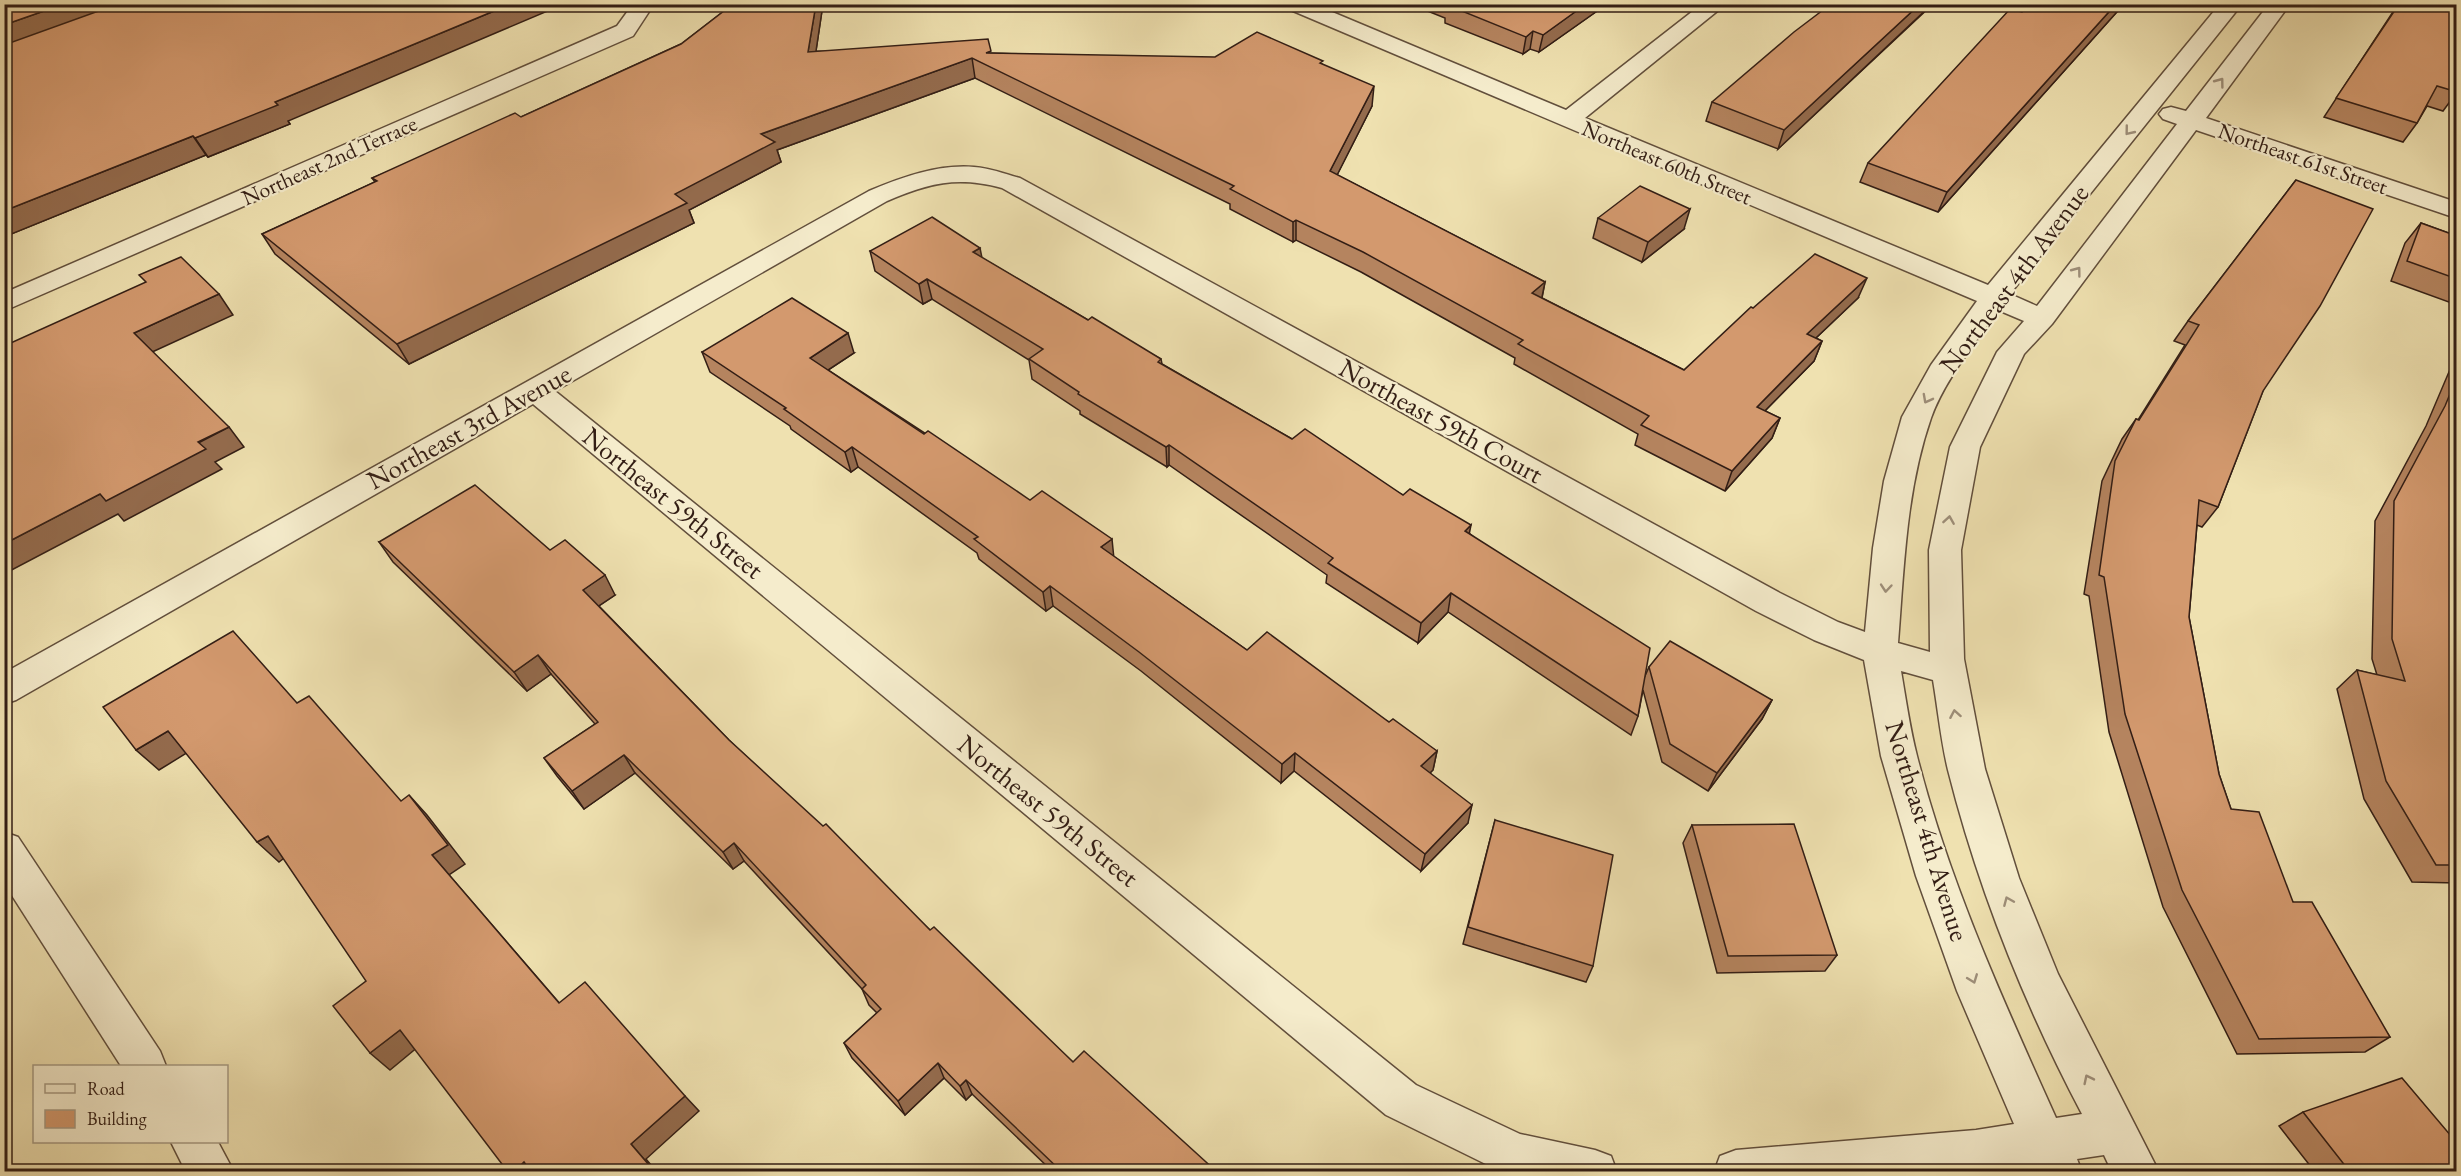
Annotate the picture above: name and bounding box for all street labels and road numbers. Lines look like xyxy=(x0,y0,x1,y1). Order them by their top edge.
street label: Northeast 2nd Terrace xyxy=(237,109,422,212)
street label: Northeast 60th Street xyxy=(1577,114,1756,211)
street label: Northeast 61st Street xyxy=(2214,116,2392,201)
street label: Northeast 4th Avenue xyxy=(1931,177,2096,380)
street label: Northeast 59th Court xyxy=(1333,350,1550,491)
street label: Northeast 3rd Avenue xyxy=(360,356,577,497)
street label: Northeast 59th Street xyxy=(576,419,771,587)
street label: Northeast 4th Avenue xyxy=(1877,717,1978,945)
street label: Northeast 59th Street xyxy=(951,727,1146,895)

